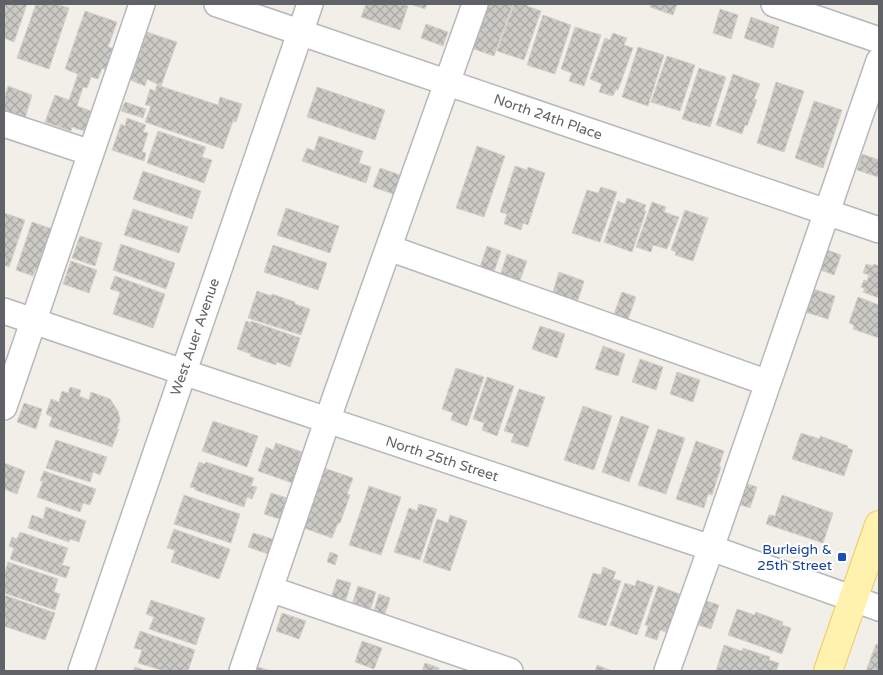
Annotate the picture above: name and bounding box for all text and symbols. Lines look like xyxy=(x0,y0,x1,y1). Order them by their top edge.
street label: North 24th Place xyxy=(492,90,605,144)
street label: West Auer Avenue xyxy=(167,276,223,398)
street label: North 25th Street xyxy=(383,433,501,485)
place label: Burleigh & 25th Street xyxy=(757,541,833,574)
marker: Burleigh & 25th Street xyxy=(836,551,848,563)

